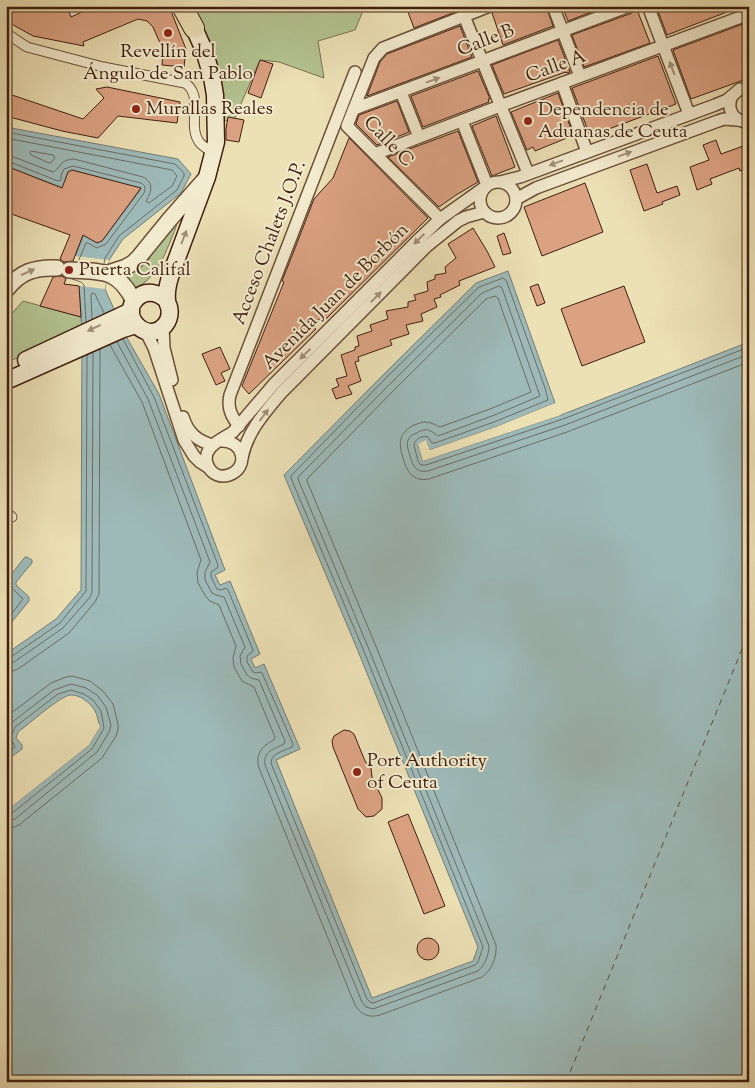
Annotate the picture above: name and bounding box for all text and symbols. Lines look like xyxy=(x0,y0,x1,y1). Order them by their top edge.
street label: Calle B xyxy=(454,18,518,64)
marker: Revellín del Ángulo de San Pablo xyxy=(162,27,174,39)
place label: Revellín del Ángulo de San Pablo xyxy=(83,39,253,88)
street label: Calle A xyxy=(522,43,591,90)
one-way arrow xyxy=(668,61,675,76)
one-way arrow xyxy=(426,76,441,84)
place label: Murallas Reales xyxy=(146,96,273,123)
place label: Dependencia de Aduanas de Ceuta xyxy=(538,97,688,146)
marker: Murallas Reales xyxy=(130,103,142,115)
street label: Calle C xyxy=(357,110,419,174)
marker: Dependencia de Aduanas de Ceuta xyxy=(522,115,534,127)
one-way arrow xyxy=(618,150,633,157)
street label: Acceso Chalets J.O.P. xyxy=(226,157,314,329)
one-way arrow xyxy=(549,160,564,167)
street label: Avenida Juan de Borbón xyxy=(256,217,416,377)
one-way arrow xyxy=(181,230,188,245)
one-way arrow xyxy=(414,233,426,245)
place label: Puerta Califal xyxy=(79,257,191,284)
marker: Puerta Califal xyxy=(63,264,75,276)
one-way arrow xyxy=(21,268,35,276)
one-way arrow xyxy=(369,292,381,304)
one-way arrow xyxy=(87,325,101,333)
one-way arrow xyxy=(299,348,311,360)
one-way arrow xyxy=(258,409,269,422)
place label: Port Authority of Ceuta xyxy=(367,748,487,797)
marker: Port Authority of Ceuta xyxy=(351,766,363,778)

